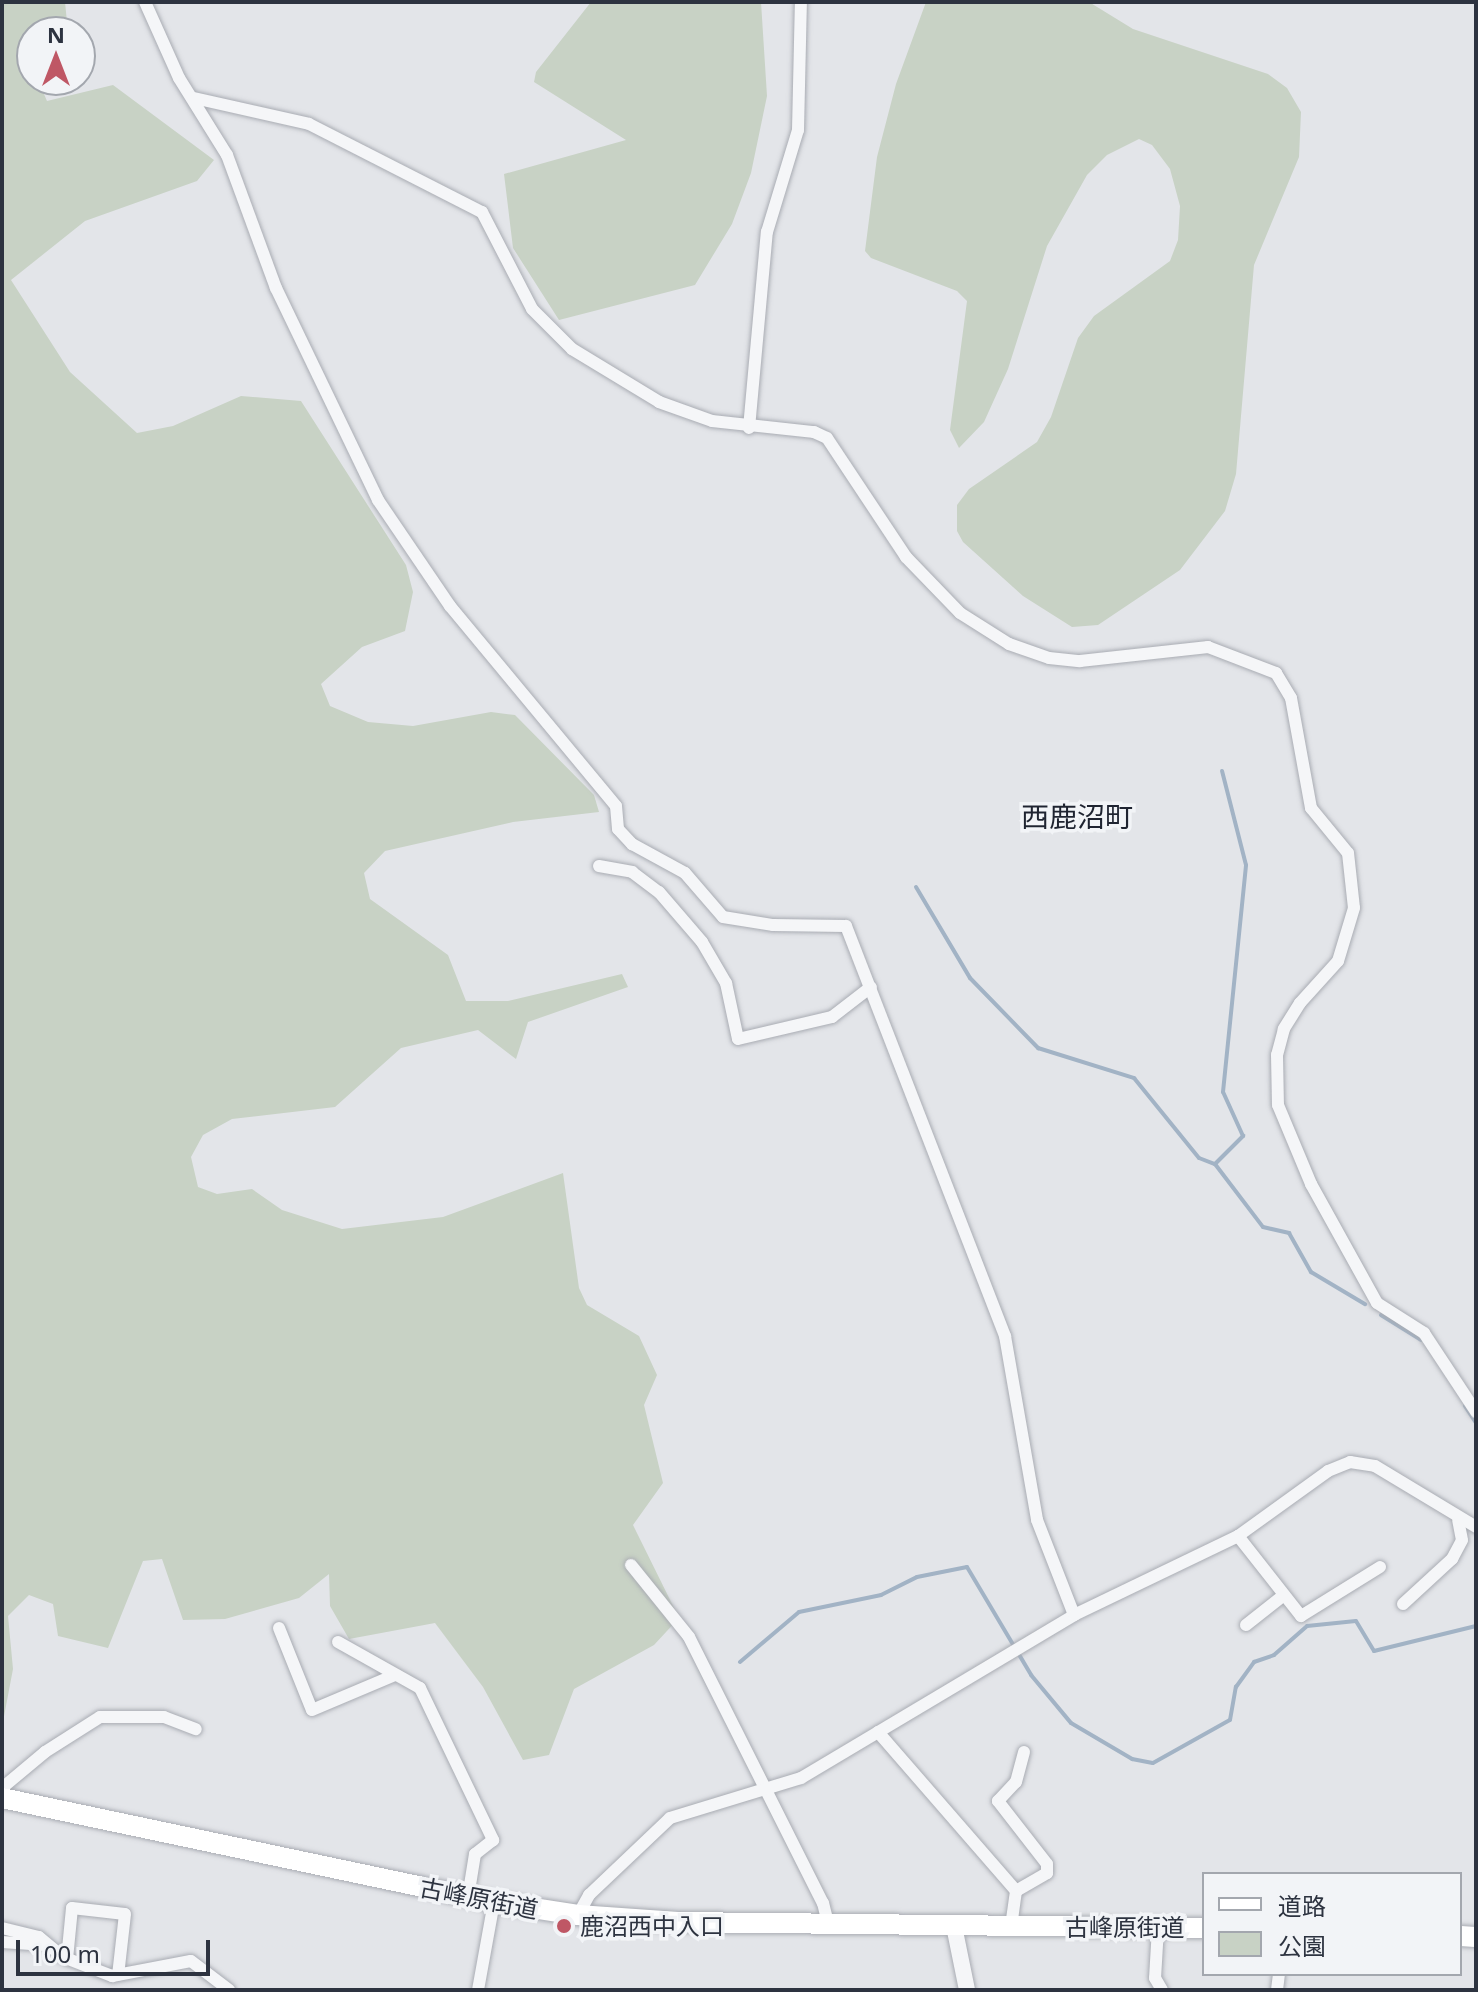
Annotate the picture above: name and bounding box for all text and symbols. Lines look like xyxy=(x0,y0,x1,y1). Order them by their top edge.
north arrow xyxy=(16,16,96,96)
text: N xyxy=(47,19,65,49)
district label: 西鹿沼町 xyxy=(1021,799,1133,833)
street label: 古峰原街道 xyxy=(417,1872,541,1924)
legend xyxy=(1202,1872,1462,1976)
text: 道路 xyxy=(1278,1889,1326,1922)
place label: 鹿沼西中入口 xyxy=(580,1912,724,1940)
street label: 古峰原街道 xyxy=(1065,1913,1185,1941)
marker: 鹿沼西中入口 xyxy=(555,1917,573,1935)
scale bar xyxy=(20,1924,214,1974)
text: 公園 xyxy=(1278,1929,1326,1962)
text: 100 m xyxy=(30,1937,100,1970)

